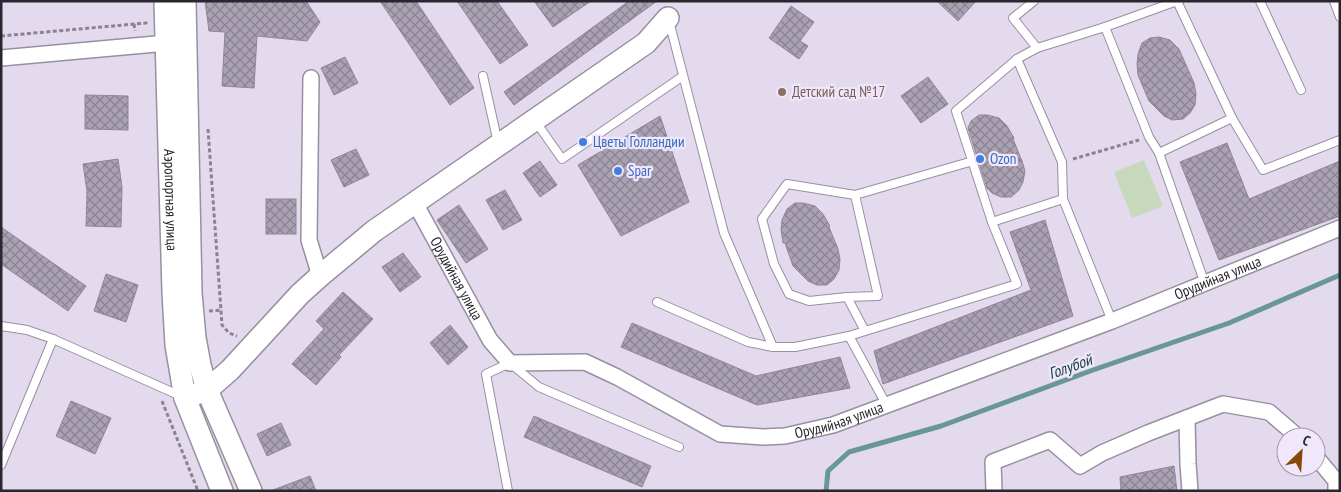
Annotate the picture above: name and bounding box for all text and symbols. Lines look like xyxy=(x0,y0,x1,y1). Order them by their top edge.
place label: Детский сад №17 xyxy=(792,82,885,101)
marker: Детский сад №17 xyxy=(776,86,788,98)
place label: Цветы Голландии xyxy=(593,132,685,151)
marker: Цветы Голландии xyxy=(577,136,589,148)
street label: Аэропортная улица xyxy=(160,149,182,251)
place label: Ozon xyxy=(990,149,1016,168)
marker: Ozon xyxy=(974,153,986,165)
place label: Spar xyxy=(628,161,652,180)
marker: Spar xyxy=(612,165,624,177)
street label: Орудийная улица xyxy=(426,233,487,323)
street label: Орудийная улица xyxy=(1171,251,1264,304)
water label: Голубой xyxy=(1046,348,1096,383)
street label: Орудийная улица xyxy=(793,397,886,443)
north arrow xyxy=(1276,427,1326,477)
text: С xyxy=(1300,431,1314,450)

